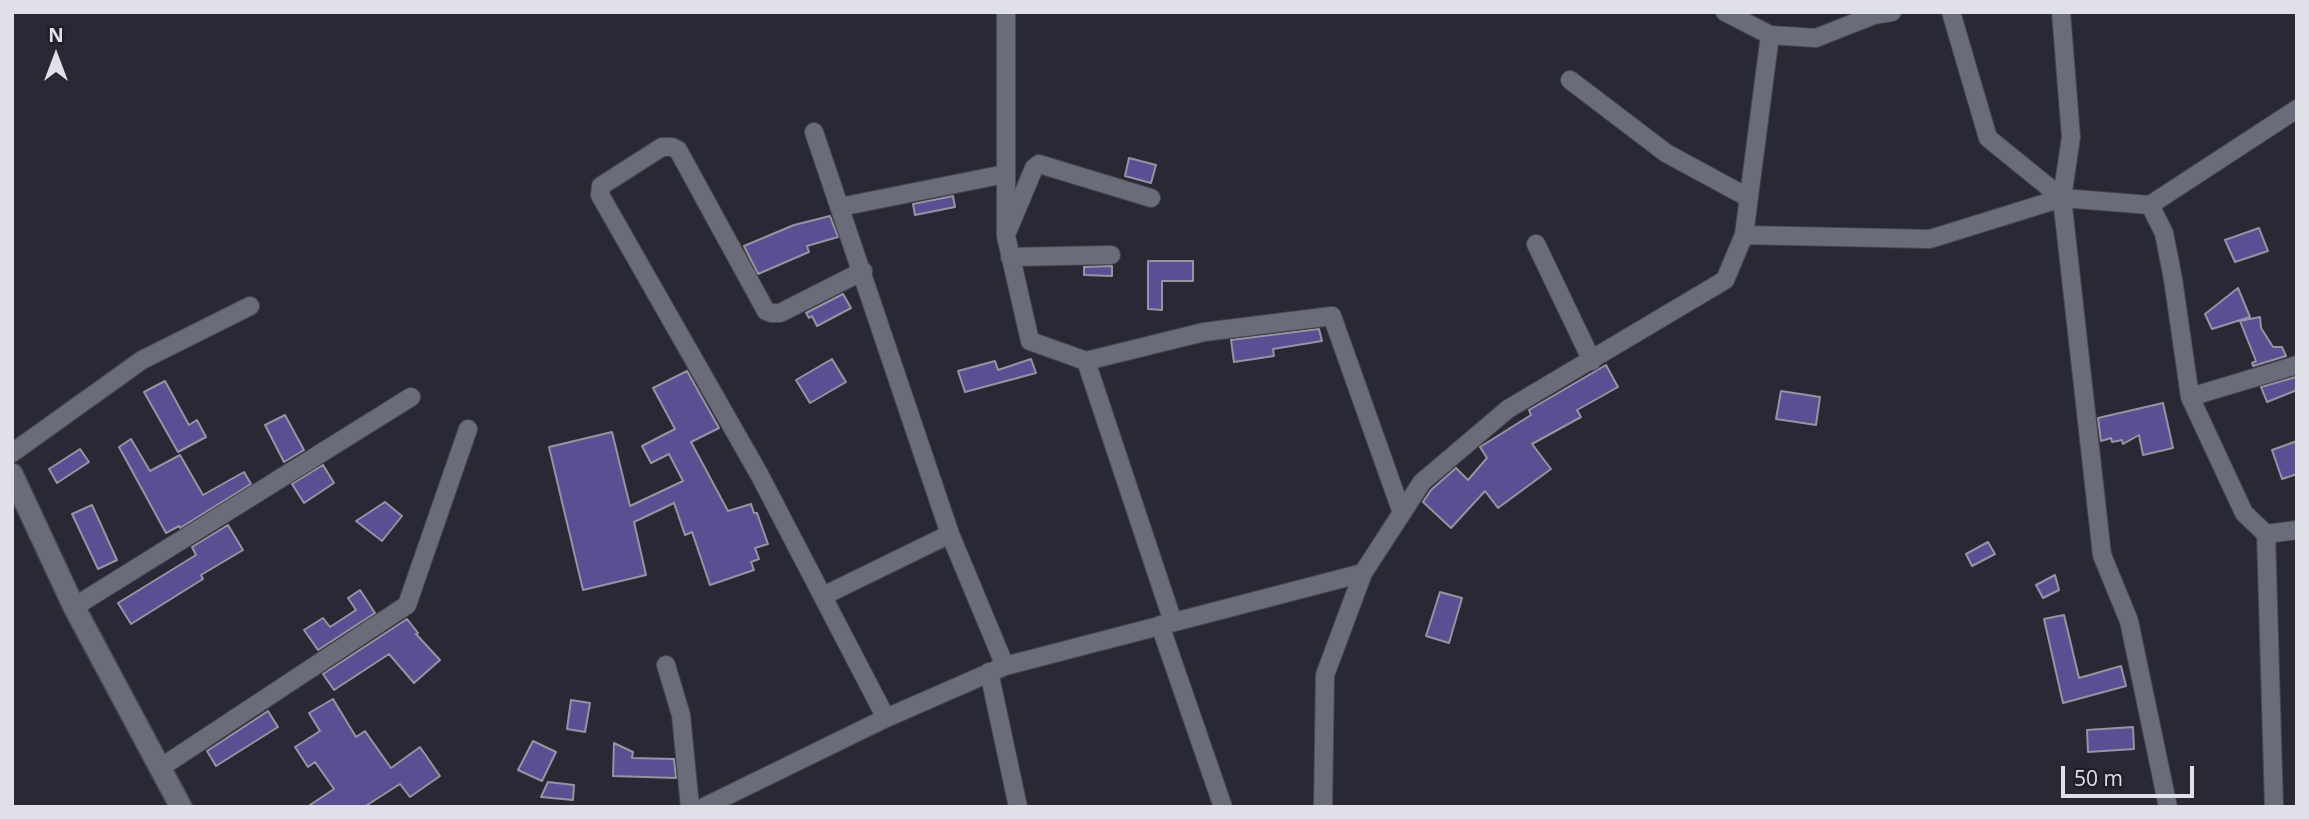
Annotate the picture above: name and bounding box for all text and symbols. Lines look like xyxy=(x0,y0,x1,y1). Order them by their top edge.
north arrow xyxy=(21,21,91,91)
text: N xyxy=(48,22,64,48)
scale bar xyxy=(2064,752,2197,796)
text: 50 m xyxy=(2074,764,2123,792)

